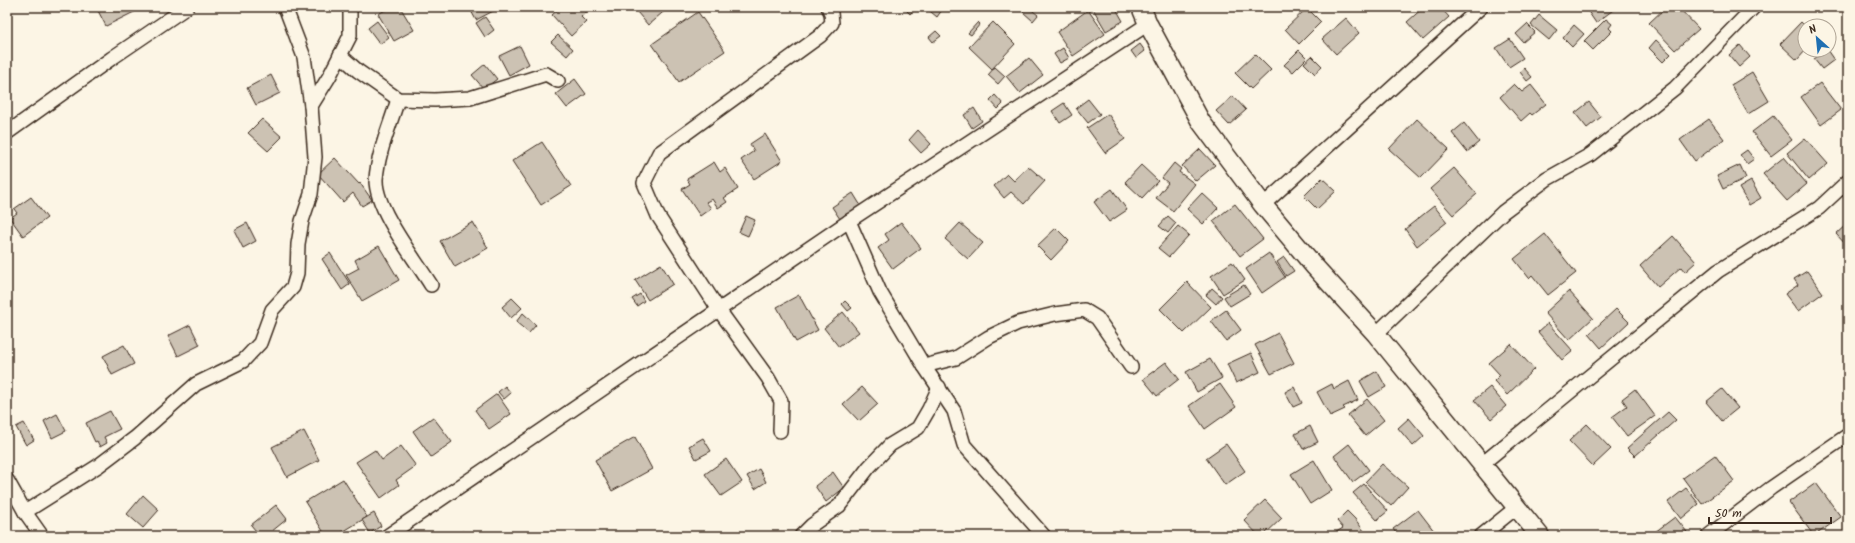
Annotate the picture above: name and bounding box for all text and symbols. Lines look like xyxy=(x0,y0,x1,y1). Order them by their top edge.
north arrow xyxy=(1797,18,1837,58)
text: N xyxy=(1806,20,1820,40)
scale bar xyxy=(1709,499,1831,525)
text: 50 m xyxy=(1715,504,1742,523)

